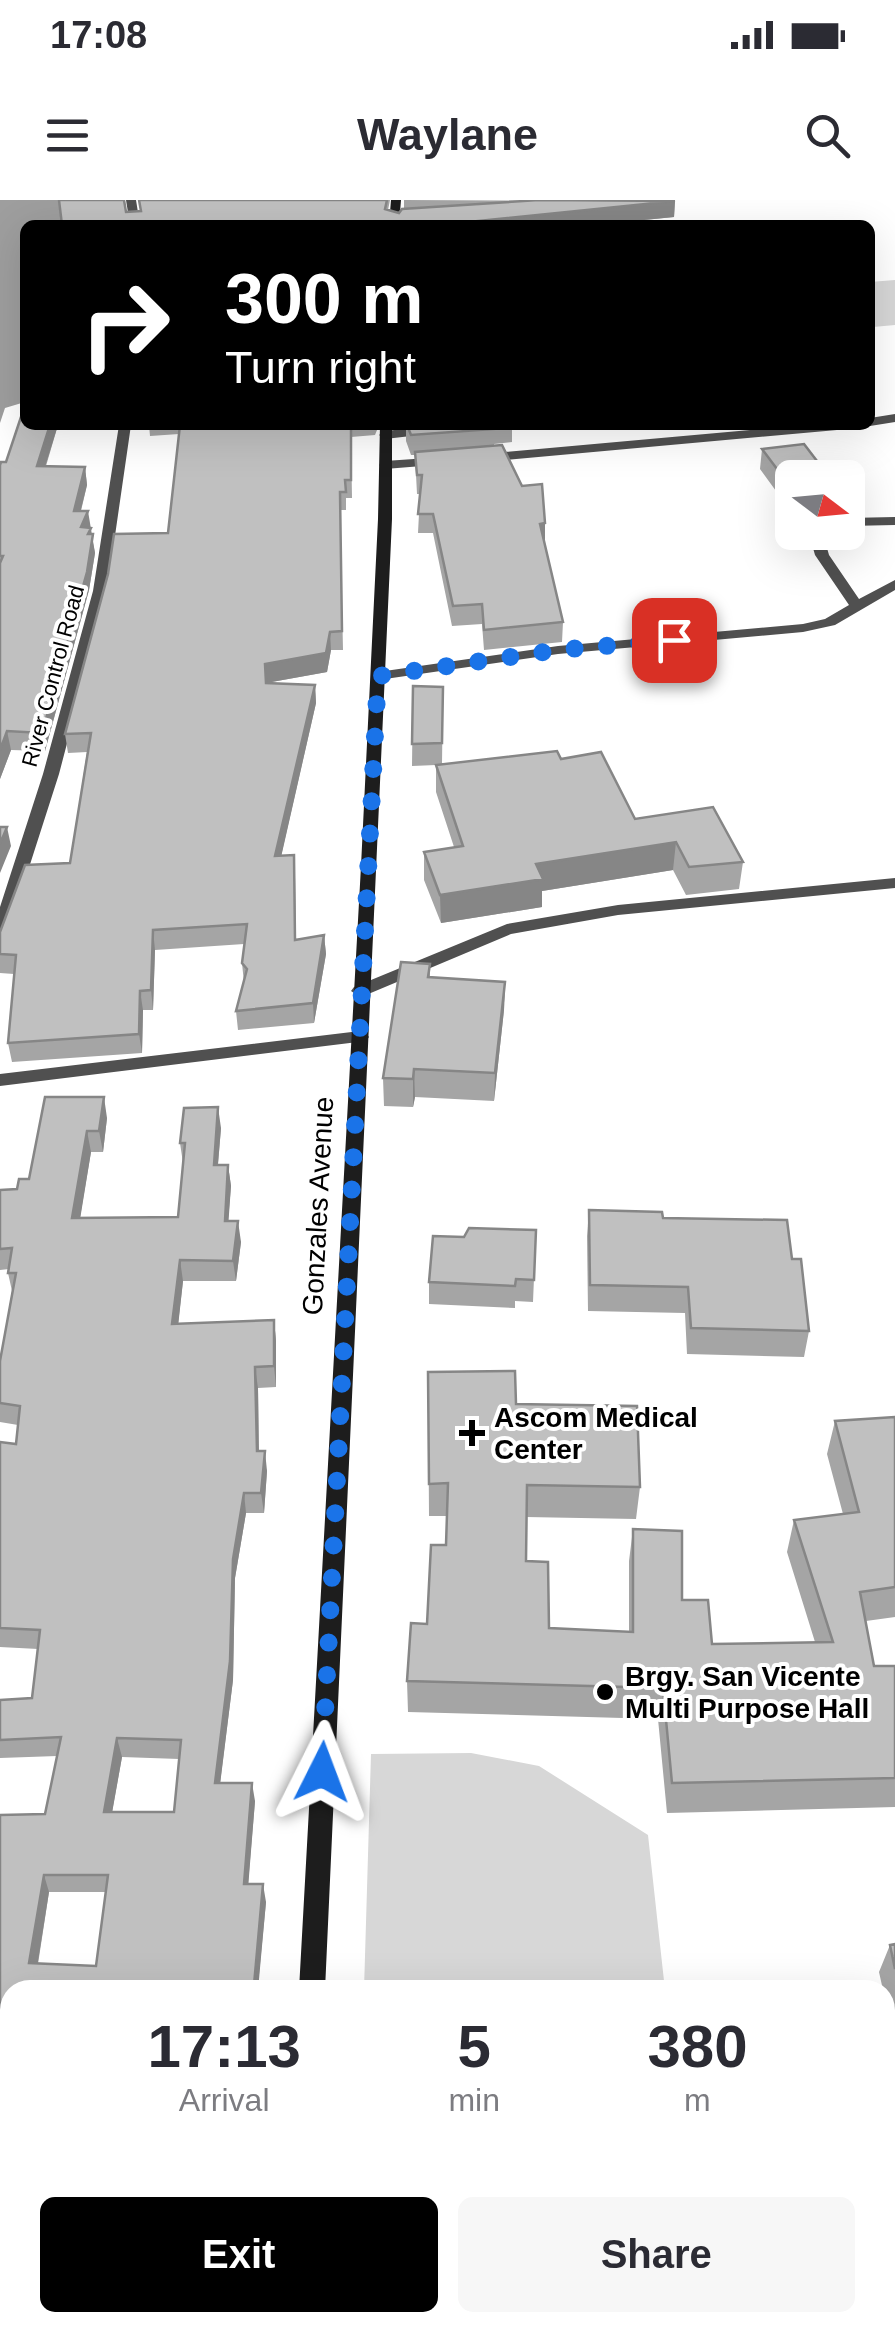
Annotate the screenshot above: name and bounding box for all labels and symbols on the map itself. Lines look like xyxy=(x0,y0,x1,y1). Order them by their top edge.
north arrow xyxy=(775,460,865,550)
street label: River Control Road xyxy=(17,582,89,770)
pin xyxy=(632,598,717,683)
street label: Gonzales Avenue xyxy=(297,1096,339,1316)
place label: Ascom Medical Center xyxy=(494,1402,698,1465)
marker: Ascom Medical Center xyxy=(459,1420,485,1446)
place label: Brgy. San Vicente Multi Purpose Hall xyxy=(625,1661,869,1724)
marker: Brgy. San Vicente Multi Purpose Hall xyxy=(594,1681,616,1703)
position arrow xyxy=(270,1720,374,1824)

